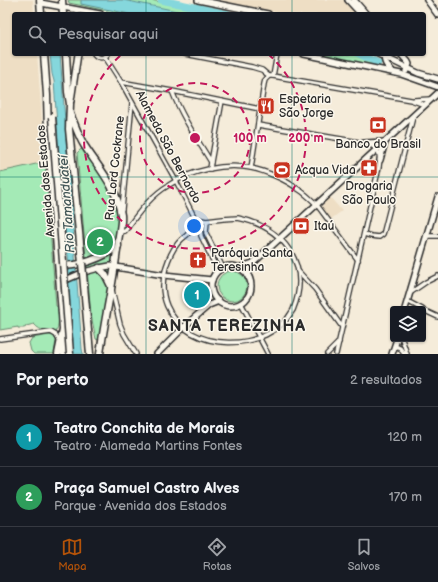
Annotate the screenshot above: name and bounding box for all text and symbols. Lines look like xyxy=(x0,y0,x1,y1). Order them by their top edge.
search box xyxy=(12,12,426,56)
icon: search xyxy=(26,23,48,45)
text: Pesquisar aqui xyxy=(58,25,158,44)
street label: Alameda São Bernardo xyxy=(132,88,204,206)
place label: Espetaria São Jorge xyxy=(279,92,334,121)
restaurant icon: Espetaria São Jorge xyxy=(256,96,276,116)
street label: Rua Lord Cockrane xyxy=(102,115,128,221)
bank icon: Banco do Brasil xyxy=(368,115,388,135)
street label: Avenida dos Estados xyxy=(34,124,58,238)
centre of rings xyxy=(188,131,202,145)
text: 100 m xyxy=(233,131,267,146)
text: 200 m xyxy=(288,131,324,146)
place label: Banco do Brasil xyxy=(335,137,421,152)
water label: Rio Tamanduateí xyxy=(55,153,78,253)
pharmacy icon: Drogaria São Paulo xyxy=(359,158,379,178)
sports icon: Acqua Vida xyxy=(272,160,292,180)
place label: Acqua Vida xyxy=(295,163,356,178)
place label: Drogaria São Paulo xyxy=(342,179,396,208)
your location xyxy=(184,216,204,236)
bank icon: Itaú xyxy=(291,216,311,236)
place label: Itaú xyxy=(314,219,334,234)
pin: 2 xyxy=(87,227,113,257)
place label: Paróquia Santa Teresinha xyxy=(211,246,293,275)
church icon: Paróquia Santa Teresinha xyxy=(188,250,208,270)
pin: 1 xyxy=(184,280,210,310)
map controls xyxy=(390,306,426,342)
button: layers xyxy=(390,306,426,342)
district label: SANTA TEREZINHA xyxy=(148,317,306,336)
text: Por perto xyxy=(16,370,89,390)
text: 2 resultados xyxy=(350,372,422,388)
text: Teatro Conchita de Morais xyxy=(54,419,235,438)
text: 1 xyxy=(26,429,32,445)
text: 120 m xyxy=(387,429,422,445)
text: Teatro · Alameda Martins Fontes xyxy=(54,438,242,454)
text: Praça Samuel Castro Alves xyxy=(54,479,239,498)
text: 2 xyxy=(25,489,33,505)
text: 170 m xyxy=(389,489,422,505)
text: Parque · Avenida dos Estados xyxy=(54,498,227,514)
tab: Mapa xyxy=(58,536,86,573)
tab: Rotas xyxy=(203,536,231,573)
tab: Salvos xyxy=(348,536,380,573)

